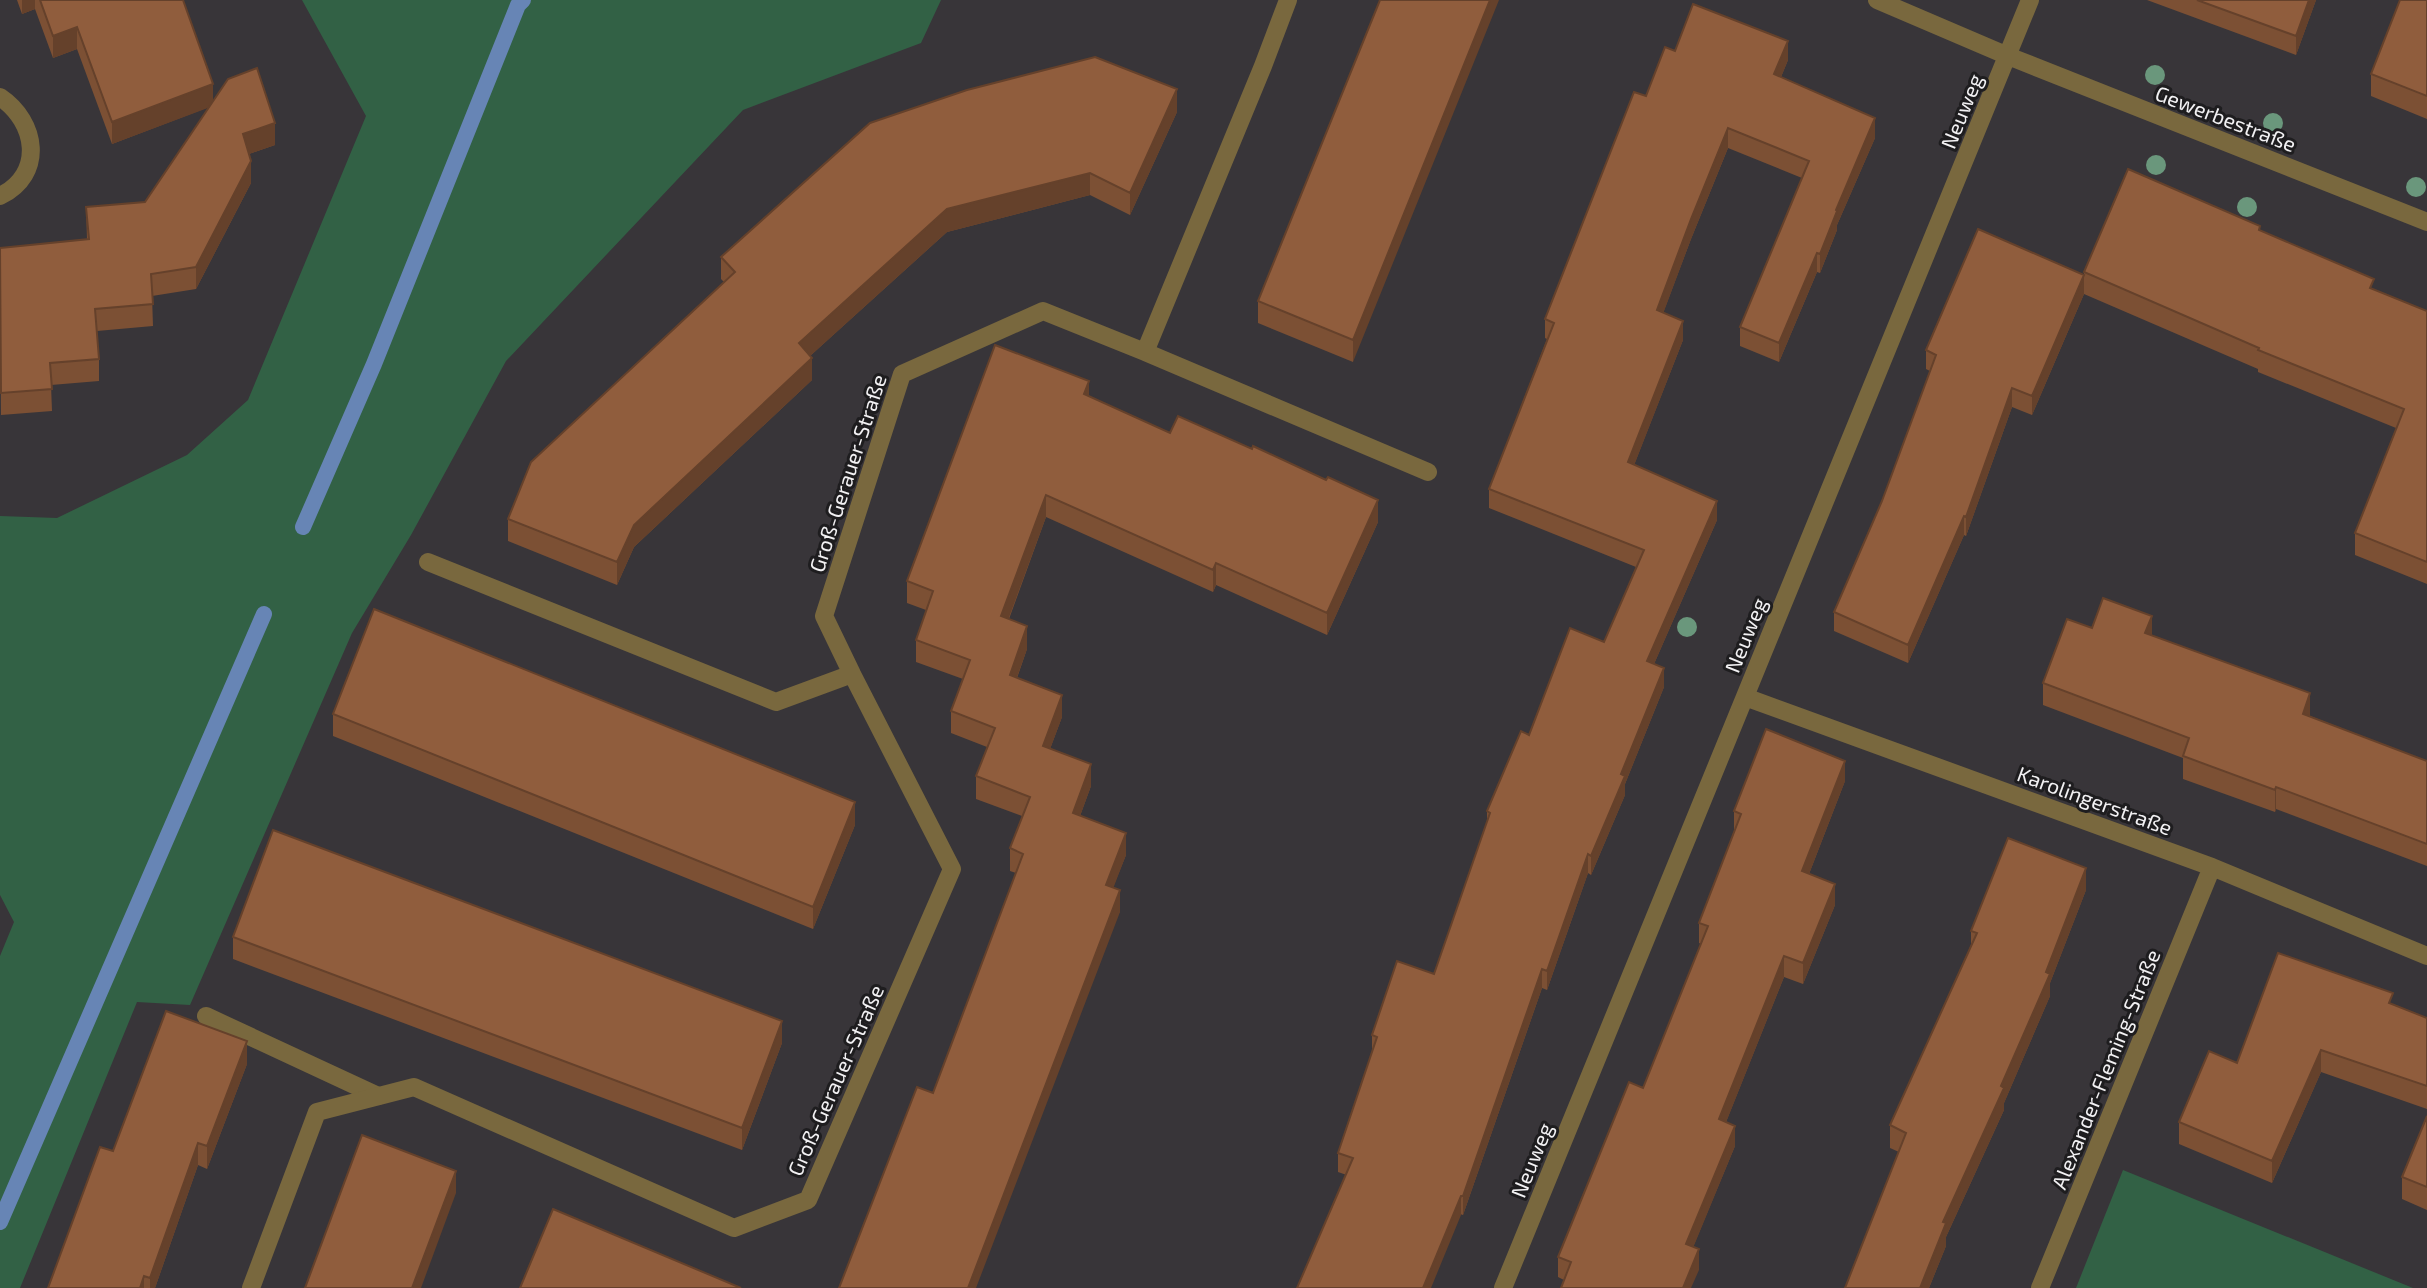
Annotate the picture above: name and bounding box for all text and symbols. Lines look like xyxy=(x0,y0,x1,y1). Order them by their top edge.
street label: Neuweg xyxy=(1935,70,1987,152)
street label: Gewerbestraße xyxy=(2152,80,2300,156)
street label: Groß-Gerauer-Straße xyxy=(803,371,891,575)
street label: Neuweg xyxy=(1719,594,1771,676)
street label: Karolingerstraße xyxy=(2014,760,2176,840)
street label: Alexander-Fleming-Straße xyxy=(2045,946,2165,1192)
street label: Groß-Gerauer-Straße xyxy=(782,981,888,1179)
street label: Neuweg xyxy=(1505,1119,1557,1201)

